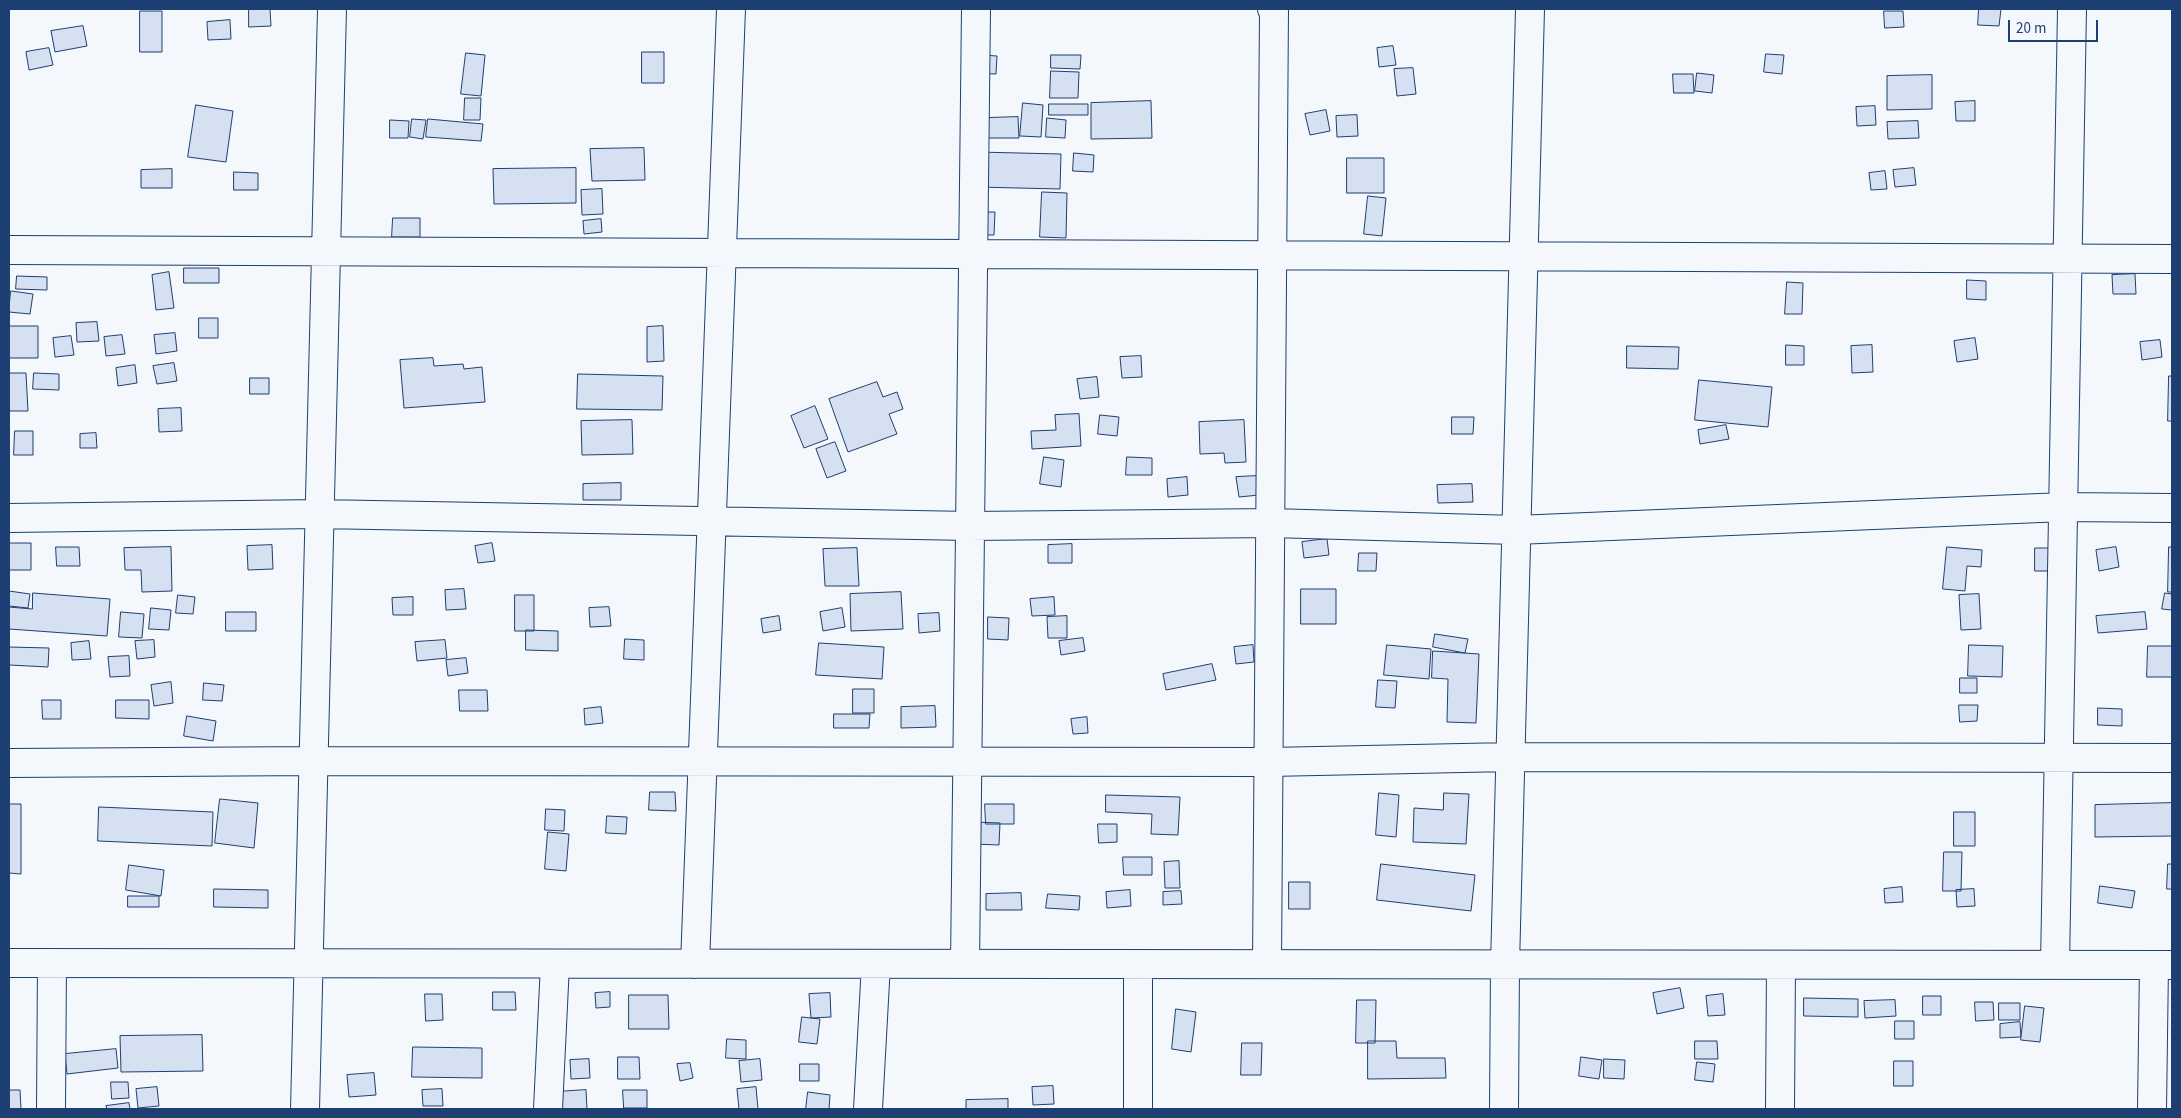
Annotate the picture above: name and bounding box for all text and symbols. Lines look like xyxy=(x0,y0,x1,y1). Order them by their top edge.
scale bar xyxy=(2011,10,2101,42)
text: 20 m xyxy=(2016,18,2046,39)

